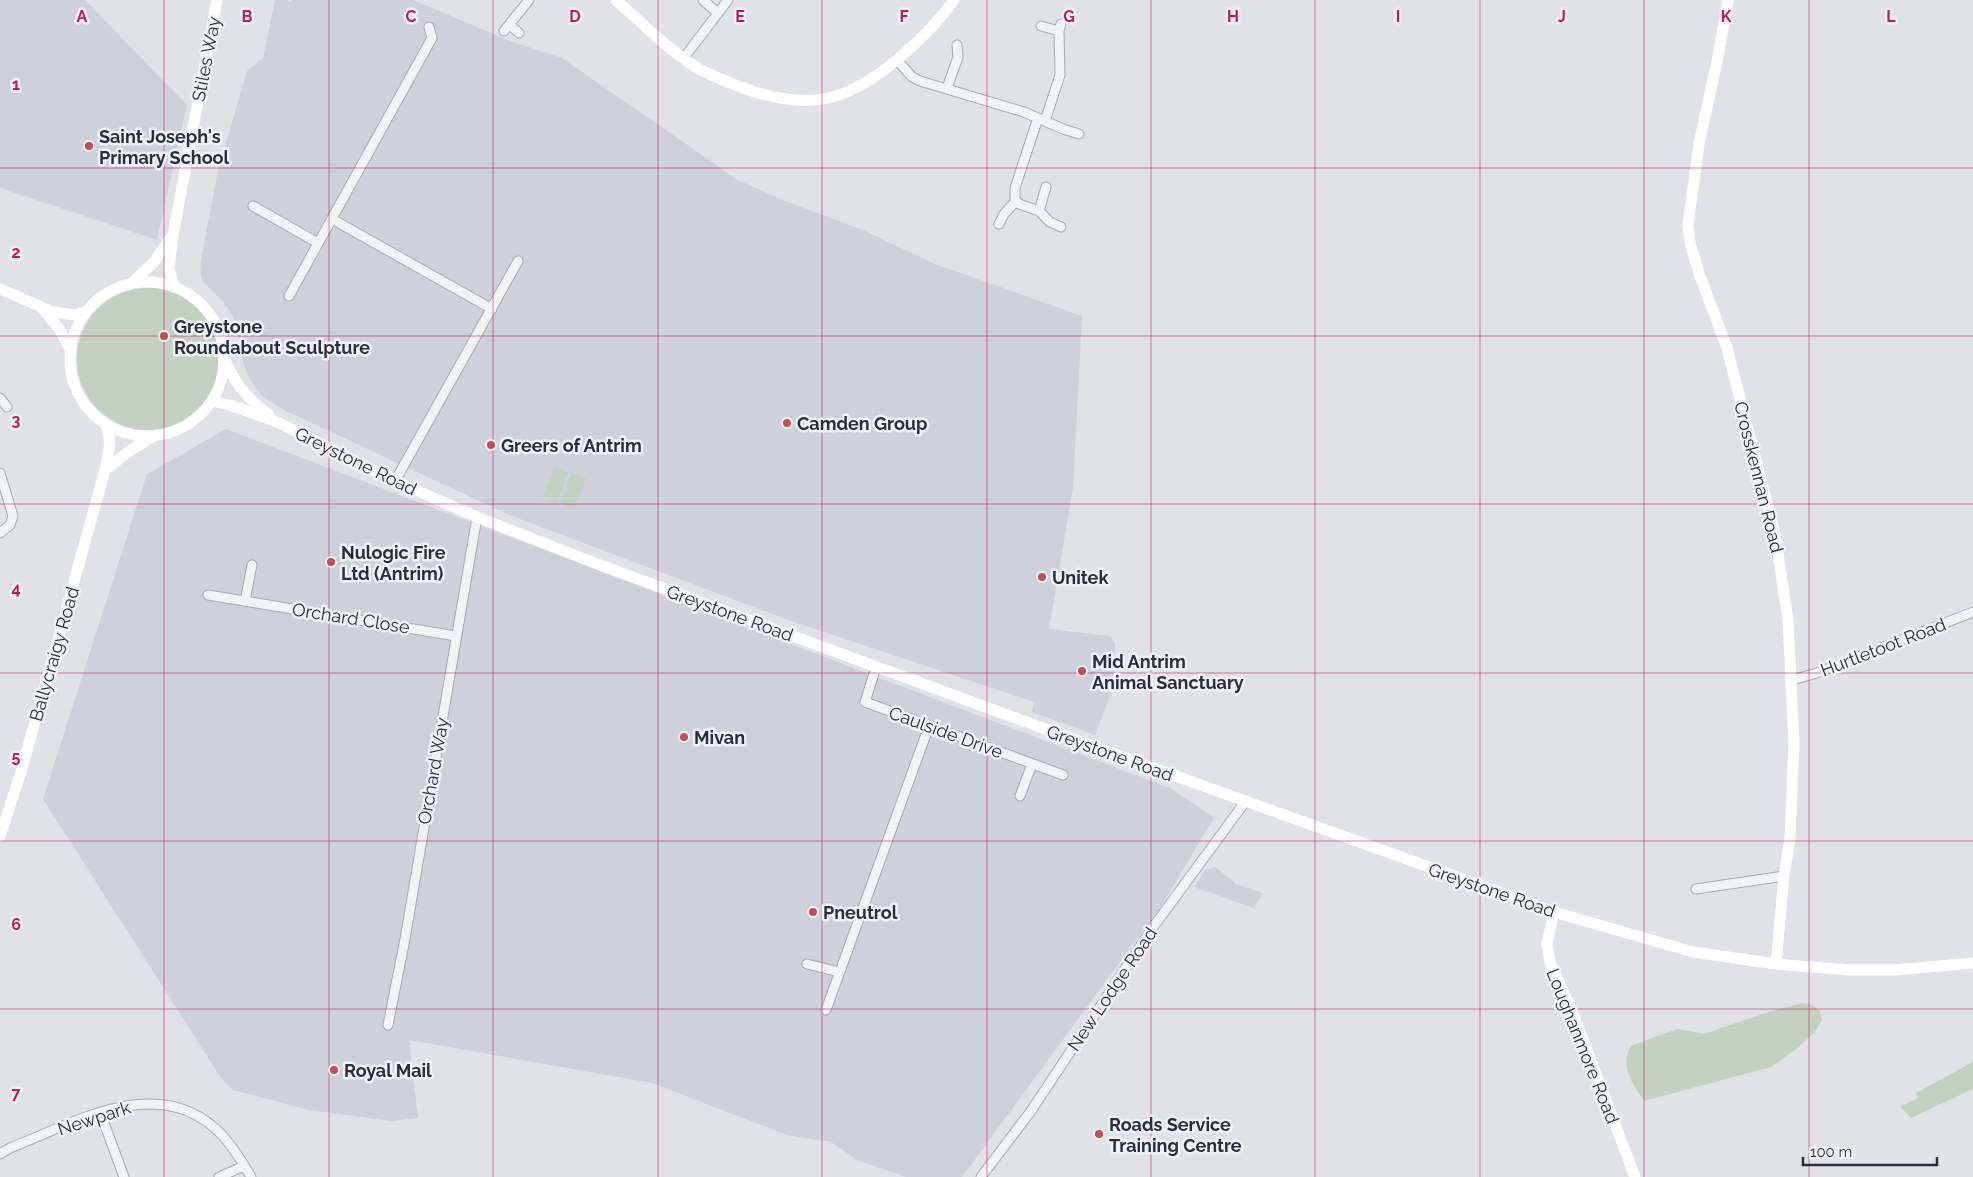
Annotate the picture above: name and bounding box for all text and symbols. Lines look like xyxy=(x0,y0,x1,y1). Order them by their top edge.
text: A xyxy=(77,7,88,26)
text: B xyxy=(242,7,253,26)
text: C xyxy=(406,7,417,26)
text: D xyxy=(569,7,581,26)
text: E xyxy=(735,7,745,26)
text: F xyxy=(899,7,909,26)
text: G xyxy=(1063,7,1075,26)
text: H xyxy=(1227,7,1239,26)
text: I xyxy=(1396,7,1400,26)
text: J xyxy=(1558,7,1566,26)
text: K xyxy=(1721,7,1732,26)
text: L xyxy=(1886,7,1896,26)
street label: Stiles Way xyxy=(187,15,225,103)
text: 1 xyxy=(12,75,20,94)
place label: Saint Joseph's Primary School xyxy=(99,126,229,168)
marker: Saint Joseph's Primary School xyxy=(83,140,95,152)
text: 2 xyxy=(11,243,21,262)
place label: Greystone Roundabout Sculpture xyxy=(174,316,370,358)
marker: Greystone Roundabout Sculpture xyxy=(158,330,170,342)
street label: Crosskennan Road xyxy=(1730,399,1788,555)
text: 3 xyxy=(12,411,21,430)
place label: Camden Group xyxy=(797,413,927,434)
marker: Camden Group xyxy=(781,417,793,429)
street label: Greystone Road xyxy=(292,422,420,500)
place label: Greers of Antrim xyxy=(501,435,642,456)
marker: Greers of Antrim xyxy=(485,439,497,451)
place label: Nulogic Fire Ltd (Antrim) xyxy=(341,542,446,584)
marker: Nulogic Fire Ltd (Antrim) xyxy=(325,556,337,568)
place label: Unitek xyxy=(1052,567,1109,588)
marker: Unitek xyxy=(1036,571,1048,583)
text: 4 xyxy=(11,579,21,598)
street label: Greystone Road xyxy=(664,580,796,646)
street label: Ballycraigy Road xyxy=(25,584,83,724)
street label: Orchard Close xyxy=(291,598,412,638)
street label: Hurtletoot Road xyxy=(1817,613,1949,681)
place label: Mid Antrim Animal Sanctuary xyxy=(1092,651,1244,693)
marker: Mid Antrim Animal Sanctuary xyxy=(1076,665,1088,677)
street label: Caulside Drive xyxy=(886,702,1006,762)
street label: Orchard Way xyxy=(413,716,453,826)
street label: Greystone Road xyxy=(1044,720,1176,786)
place label: Mivan xyxy=(694,727,745,748)
marker: Mivan xyxy=(678,731,690,743)
text: 5 xyxy=(12,747,21,766)
street label: Greystone Road xyxy=(1426,858,1558,922)
place label: Pneutrol xyxy=(823,902,898,923)
marker: Pneutrol xyxy=(807,906,819,918)
text: 6 xyxy=(11,915,21,934)
street label: New Lodge Road xyxy=(1063,923,1161,1055)
street label: Loughanmore Road xyxy=(1542,965,1624,1127)
place label: Royal Mail xyxy=(344,1060,432,1081)
marker: Royal Mail xyxy=(328,1064,340,1076)
text: 7 xyxy=(12,1084,21,1103)
street label: Newpark xyxy=(55,1096,134,1140)
place label: Roads Service Training Centre xyxy=(1109,1114,1242,1156)
marker: Roads Service Training Centre xyxy=(1093,1128,1105,1140)
scale bar xyxy=(1803,1134,1937,1166)
text: 100 m xyxy=(1810,1143,1852,1161)

